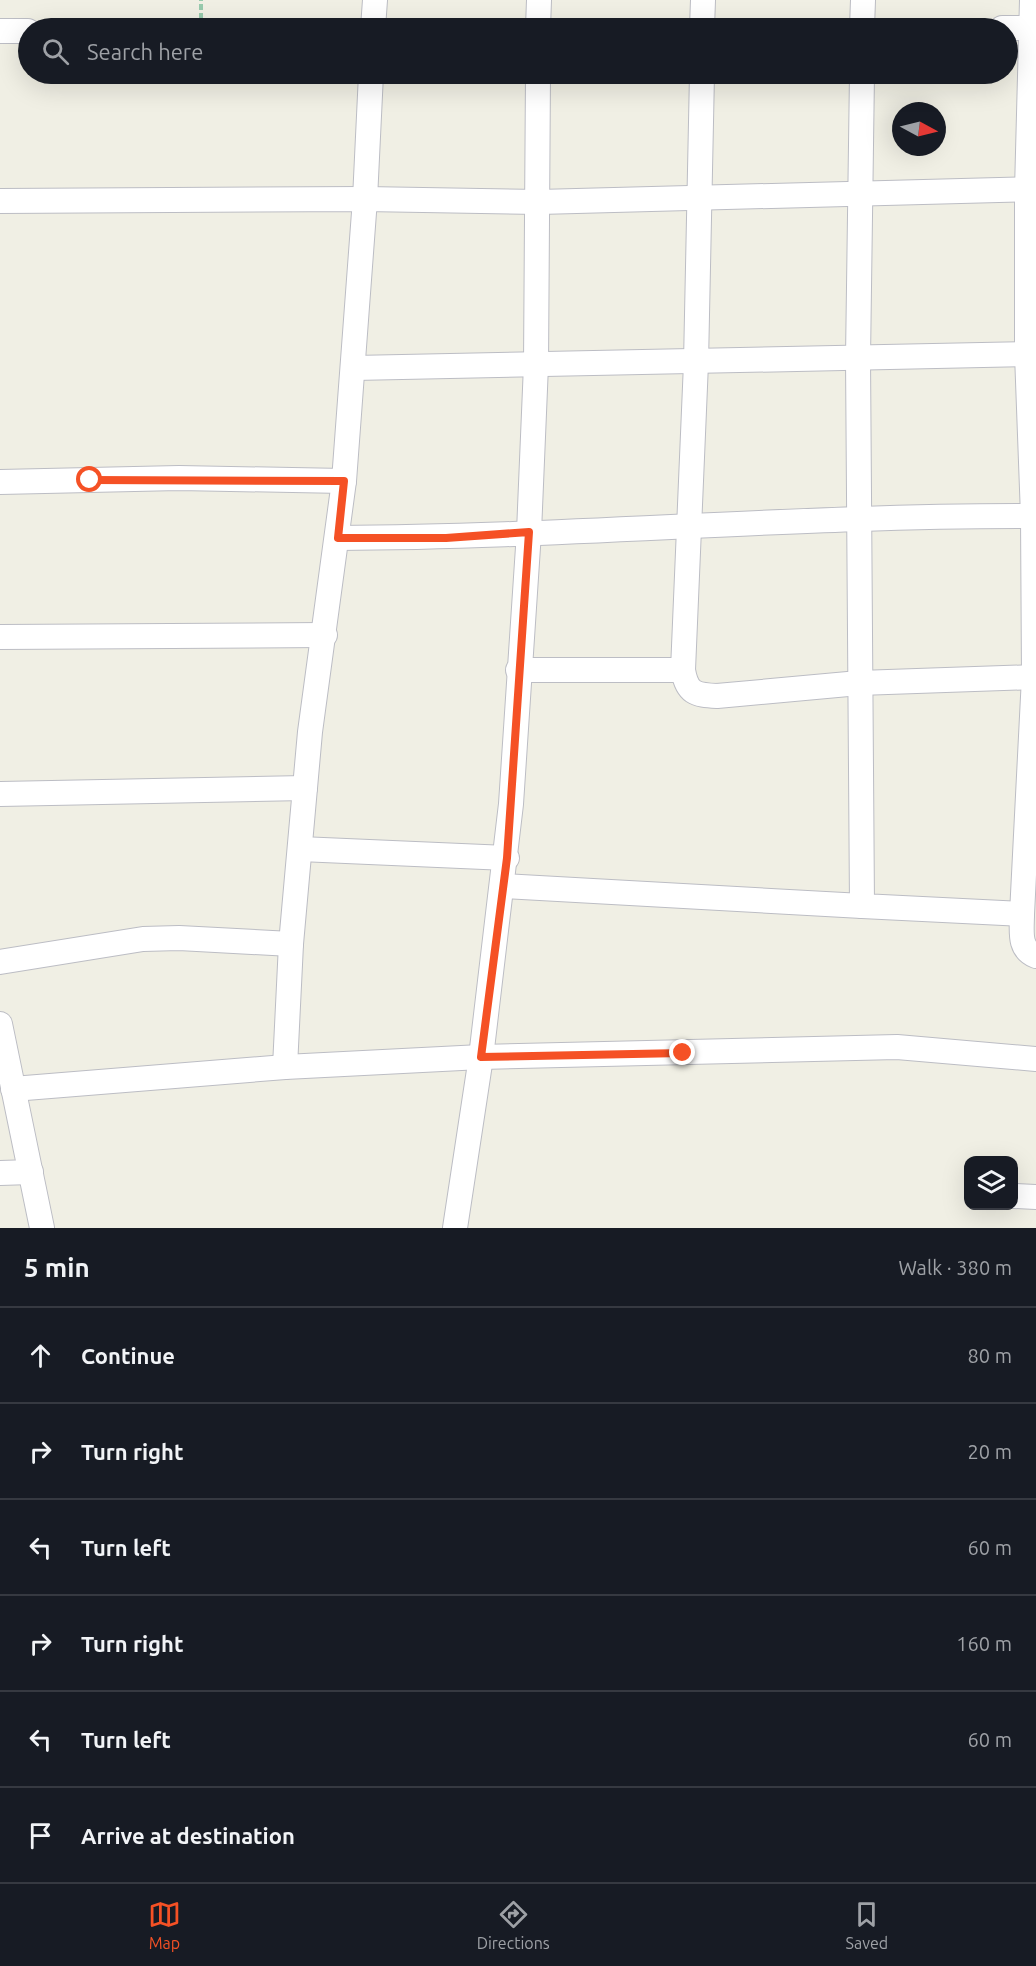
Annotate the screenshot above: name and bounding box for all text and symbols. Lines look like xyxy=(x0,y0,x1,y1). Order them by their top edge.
search box xyxy=(18,18,1018,84)
icon: search xyxy=(39,35,72,68)
text: Search here xyxy=(87,39,203,64)
north arrow xyxy=(892,102,946,156)
route start xyxy=(76,466,102,492)
route end xyxy=(669,1039,695,1065)
map controls xyxy=(964,1156,1018,1210)
button: layers xyxy=(964,1156,1018,1210)
text: 5 min xyxy=(24,1253,90,1282)
text: Walk · 380 m xyxy=(899,1256,1012,1279)
icon: ahead xyxy=(24,1339,57,1372)
text: Continue xyxy=(81,1343,175,1368)
text: 80 m xyxy=(968,1344,1012,1367)
icon: right xyxy=(24,1435,57,1468)
text: Turn right xyxy=(81,1439,183,1464)
text: 20 m xyxy=(968,1440,1012,1463)
icon: left xyxy=(24,1531,57,1564)
text: Turn left xyxy=(81,1535,171,1560)
text: 60 m xyxy=(968,1536,1012,1559)
icon: right xyxy=(24,1627,57,1660)
text: Turn right xyxy=(81,1631,183,1656)
text: 160 m xyxy=(956,1632,1012,1655)
icon: left xyxy=(24,1723,57,1756)
text: Turn left xyxy=(81,1727,171,1752)
text: 60 m xyxy=(968,1728,1012,1751)
icon: arrive xyxy=(24,1819,57,1852)
text: Arrive at destination xyxy=(81,1823,295,1848)
tab: Map xyxy=(148,1898,181,1952)
tab: Directions xyxy=(477,1898,550,1952)
tab: Saved xyxy=(846,1898,888,1952)

